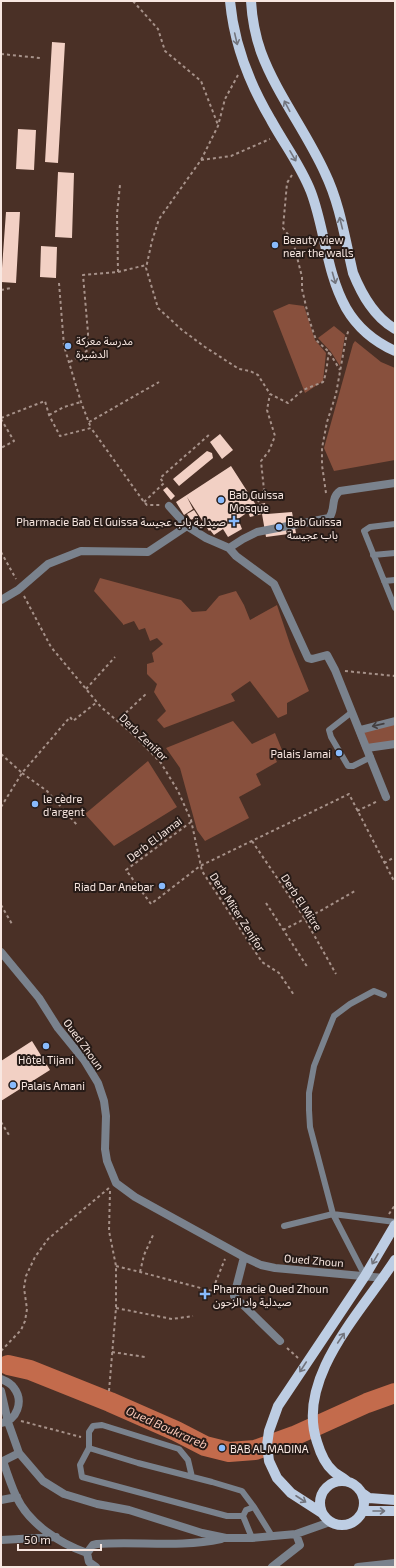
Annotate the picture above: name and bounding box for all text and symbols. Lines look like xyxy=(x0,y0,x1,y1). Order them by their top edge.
one-way arrow xyxy=(232,33,240,46)
one-way arrow xyxy=(283,100,291,112)
one-way arrow xyxy=(289,150,297,162)
one-way arrow xyxy=(337,217,345,230)
place label: Beauty view near the walls xyxy=(283,233,354,259)
marker: Beauty view near the walls xyxy=(270,240,280,250)
one-way arrow xyxy=(331,271,338,284)
place label: مدرسة معركة الدشيرة xyxy=(76,334,133,361)
marker: مدرسة معركة الدشيرة xyxy=(63,341,73,351)
place label: Bab Guissa Mosque xyxy=(229,488,284,514)
marker: Bab Guissa Mosque xyxy=(216,495,226,505)
place label: Pharmacie Bab El Guissa صيدلية باب عجيسة xyxy=(16,515,226,529)
place label: Bab Guissa باب عجيسة xyxy=(287,515,342,542)
marker: Pharmacie Bab El Guissa صيدلية باب عجيسة xyxy=(229,516,239,526)
marker: Bab Guissa باب عجيسة xyxy=(274,522,284,532)
street label: Derb Zenifor xyxy=(117,711,171,764)
one-way arrow xyxy=(371,722,384,730)
place label: Palais Jamai xyxy=(270,747,331,760)
marker: Palais Jamai xyxy=(334,748,344,758)
place label: le cèdre d'argent xyxy=(43,792,85,818)
marker: le cèdre d'argent xyxy=(30,799,40,809)
street label: Derb El Jamai xyxy=(124,814,184,864)
street label: Derb Miter Zenjfor xyxy=(207,870,269,955)
street label: Derb El Mitre xyxy=(279,871,325,933)
place label: Riad Dar Anebar xyxy=(74,880,155,893)
marker: Riad Dar Anebar xyxy=(157,881,167,891)
street label: Oued Zhoun xyxy=(61,1016,107,1072)
marker: Hôtel Tijani xyxy=(41,1041,51,1051)
place label: Hôtel Tijani xyxy=(18,1053,74,1067)
place label: Palais Amani xyxy=(21,1079,85,1092)
marker: Palais Amani xyxy=(8,1080,18,1090)
street label: Oued Zhoun xyxy=(284,1251,344,1269)
one-way arrow xyxy=(371,1253,379,1265)
place label: Pharmacie Oued Zhoun صيدلية واد الزحون xyxy=(213,1282,328,1309)
marker: Pharmacie Oued Zhoun صيدلية واد الزحون xyxy=(200,1289,210,1299)
one-way arrow xyxy=(337,1332,345,1343)
one-way arrow xyxy=(299,1361,307,1373)
water label: Oued Boukrareb xyxy=(124,1403,210,1451)
place label: BAB AL MADINA xyxy=(230,1442,309,1455)
marker: BAB AL MADINA xyxy=(217,1443,227,1453)
one-way arrow xyxy=(295,1495,306,1504)
one-way arrow xyxy=(372,1507,385,1515)
scale bar xyxy=(18,1526,101,1552)
text: 50 m xyxy=(24,1532,51,1546)

